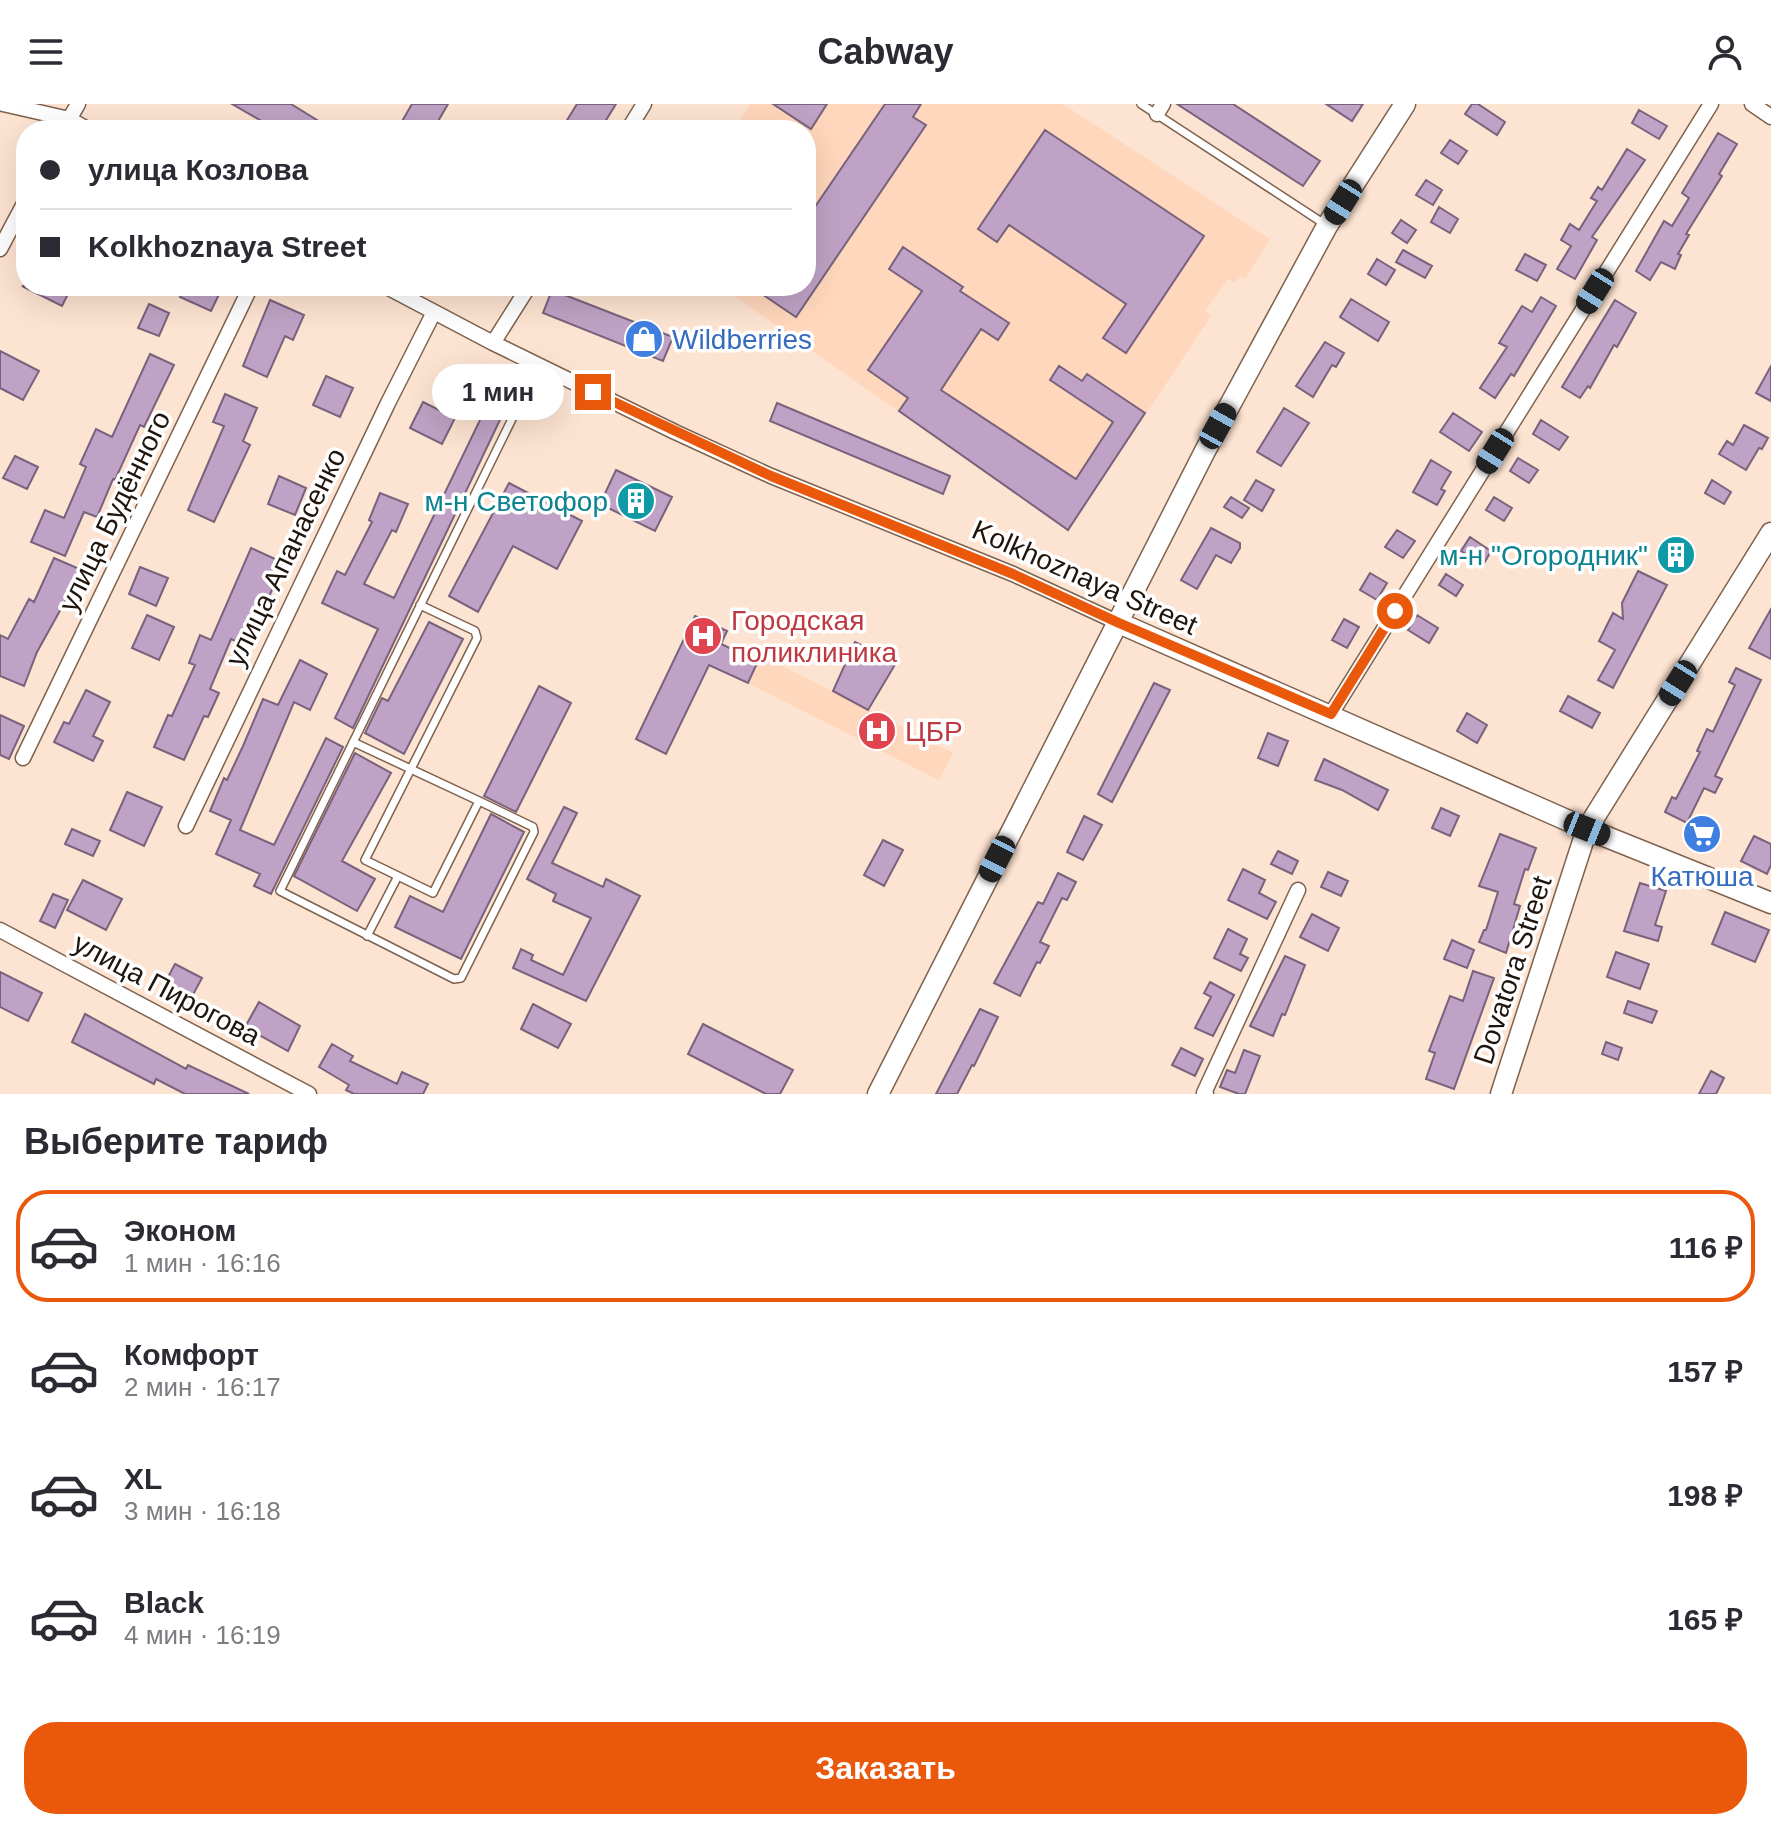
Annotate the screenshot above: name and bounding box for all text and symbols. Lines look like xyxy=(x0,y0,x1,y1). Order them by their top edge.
icon: menu xyxy=(24,30,68,74)
icon: person xyxy=(1703,30,1747,74)
text: Cabway xyxy=(817,31,954,72)
text: улица Козлова xyxy=(88,153,308,186)
car xyxy=(1320,175,1366,229)
text: Kolkhoznaya Street xyxy=(88,230,366,263)
car xyxy=(1572,264,1618,318)
shop icon: Wildberries xyxy=(623,318,665,360)
place label: Wildberries xyxy=(672,324,812,355)
callout: 1 мин xyxy=(433,364,565,420)
route end xyxy=(575,374,611,410)
text: 1 мин xyxy=(462,377,534,407)
car xyxy=(1196,399,1240,453)
street label: улица Будённого xyxy=(52,406,176,617)
car xyxy=(1472,424,1518,478)
street label: улица Апанасенко xyxy=(219,443,352,671)
building icon: м-н Светофор xyxy=(615,480,657,522)
place label: м-н Светофор xyxy=(424,486,608,517)
street label: Kolkhoznaya Street xyxy=(968,514,1202,641)
building icon: м-н "Огородник" xyxy=(1655,534,1697,576)
place label: м-н "Огородник" xyxy=(1439,540,1648,571)
route start xyxy=(1377,593,1413,629)
place label: Городская поликлиника xyxy=(731,605,898,668)
hospital icon: Городская поликлиника xyxy=(682,615,724,657)
car xyxy=(1655,656,1701,710)
hospital icon: ЦБР xyxy=(856,710,898,752)
place label: ЦБР xyxy=(905,716,963,747)
car xyxy=(1560,809,1614,849)
supermarket icon: Катюша xyxy=(1681,813,1723,855)
car xyxy=(975,832,1019,886)
place label: Катюша xyxy=(1650,861,1754,892)
street label: Dovatora Street xyxy=(1467,872,1558,1068)
street label: улица Пирогова xyxy=(68,927,266,1052)
text: Выберите тариф xyxy=(24,1121,328,1162)
icon: car xyxy=(28,1210,100,1282)
text: Эконом xyxy=(124,1214,237,1247)
text: 116 ₽ xyxy=(1669,1231,1743,1264)
text: 1 мин · 16:16 xyxy=(124,1248,281,1278)
icon: car xyxy=(28,1334,100,1406)
text: Комфорт xyxy=(124,1338,259,1371)
text: 157 ₽ xyxy=(1667,1355,1743,1388)
text: 2 мин · 16:17 xyxy=(124,1372,281,1402)
icon: car xyxy=(28,1458,100,1530)
text: XL xyxy=(124,1462,162,1495)
text: 198 ₽ xyxy=(1667,1479,1743,1512)
text: 3 мин · 16:18 xyxy=(124,1496,281,1526)
icon: car xyxy=(28,1582,100,1654)
text: Black xyxy=(124,1586,204,1619)
text: 165 ₽ xyxy=(1667,1603,1743,1636)
text: 4 мин · 16:19 xyxy=(124,1620,281,1650)
button: Заказать xyxy=(24,1722,1747,1814)

